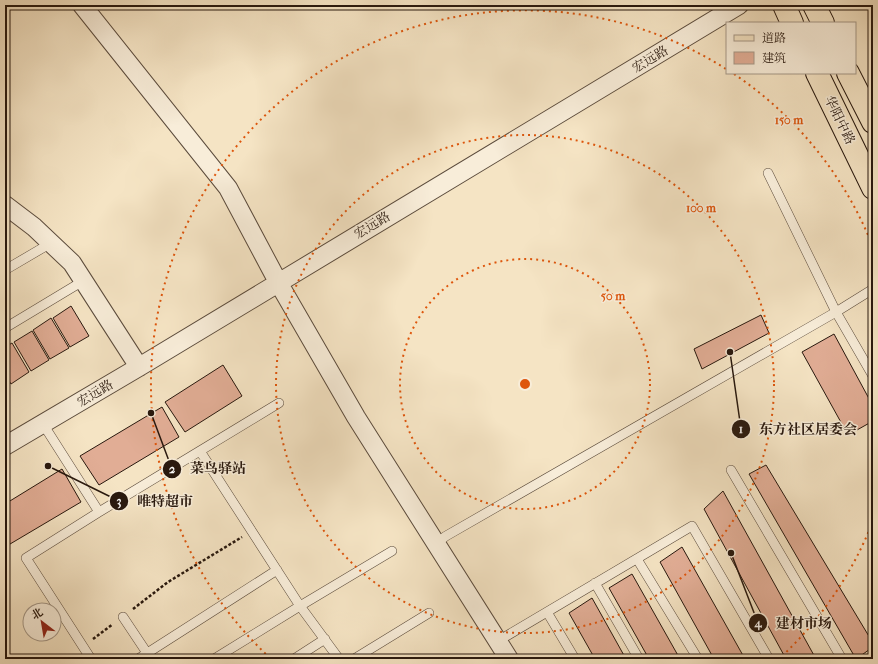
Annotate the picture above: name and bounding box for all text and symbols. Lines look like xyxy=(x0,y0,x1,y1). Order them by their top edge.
legend xyxy=(726,22,856,74)
text: 道路 xyxy=(762,31,786,45)
street label: 宏远路 xyxy=(629,43,671,75)
text: 建筑 xyxy=(762,51,786,65)
street label: 华阳中路 xyxy=(822,93,858,147)
text: 150 m xyxy=(775,113,804,127)
text: 100 m xyxy=(686,201,717,215)
street label: 宏远路 xyxy=(351,209,393,241)
text: 50 m xyxy=(601,289,626,303)
street label: 宏远路 xyxy=(74,377,116,409)
centre of rings xyxy=(518,377,532,391)
callout: 东方社区居委会 xyxy=(731,416,865,442)
text: 东方社区居委会 xyxy=(759,421,857,438)
text: 1 xyxy=(739,422,743,436)
callout: 菜鸟驿站 xyxy=(162,456,254,482)
text: 菜鸟驿站 xyxy=(190,460,246,477)
text: 2 xyxy=(169,462,176,476)
callout: 唯特超市 xyxy=(109,488,201,514)
text: 唯特超市 xyxy=(137,493,193,510)
text: 3 xyxy=(117,494,122,509)
north arrow xyxy=(22,602,62,642)
text: 北 xyxy=(29,605,45,622)
callout: 建材市场 xyxy=(748,610,840,636)
text: 建材市场 xyxy=(776,615,832,632)
text: 4 xyxy=(753,616,762,631)

